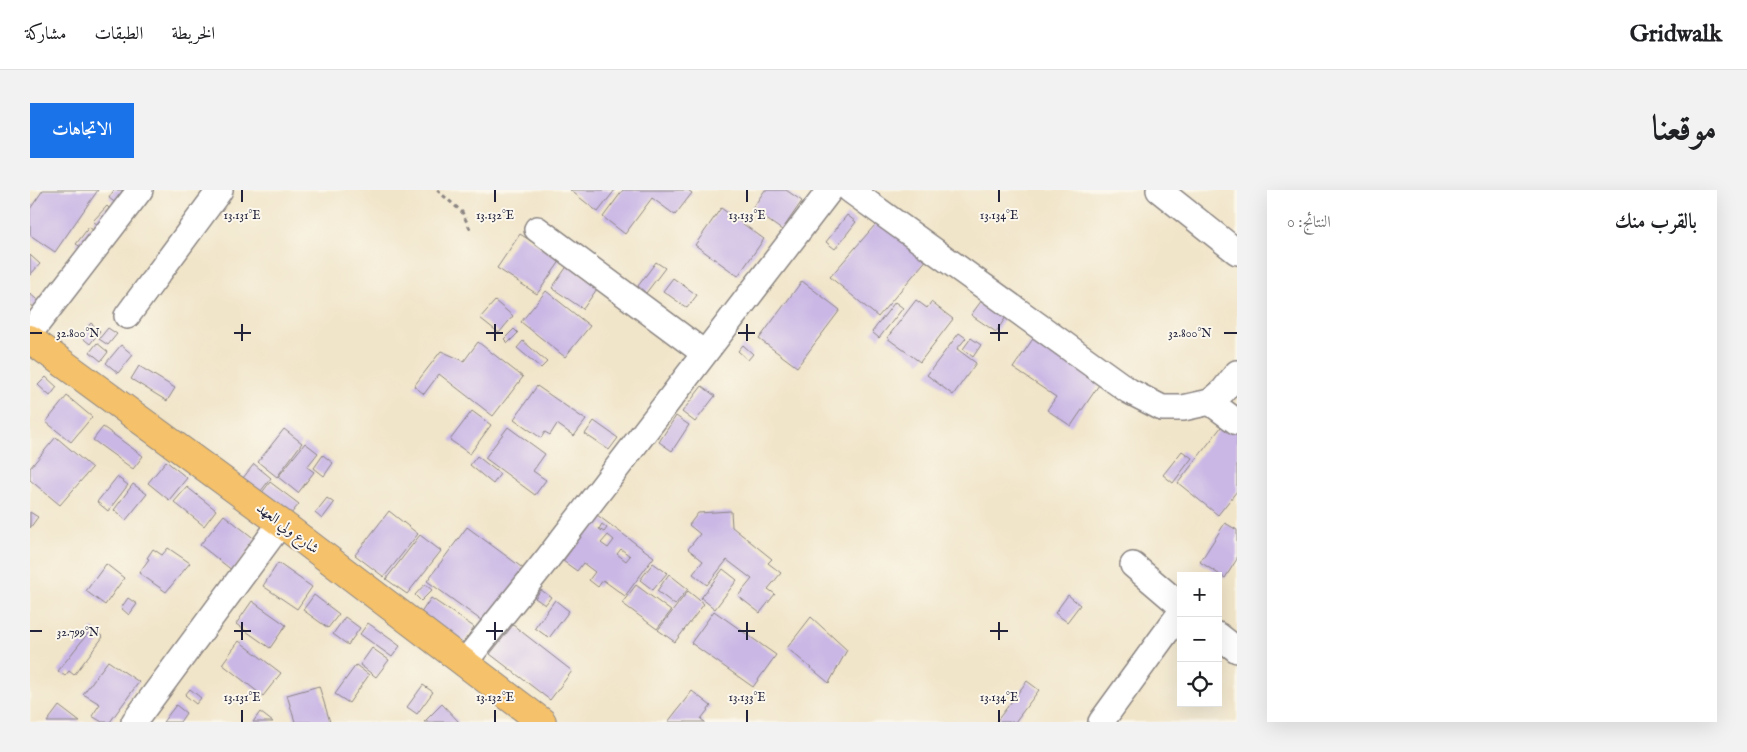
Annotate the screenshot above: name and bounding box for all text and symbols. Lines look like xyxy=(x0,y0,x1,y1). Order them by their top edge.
text: Gridwalk xyxy=(1630,19,1722,50)
text: مشاركة xyxy=(25,23,66,46)
text: الطبقات xyxy=(94,23,143,46)
text: الخريطة xyxy=(171,23,215,46)
button: الاتجاهات xyxy=(30,103,134,158)
text: موقعنا xyxy=(1652,107,1717,152)
text: 13.131°E xyxy=(223,208,261,223)
text: 13.132°E xyxy=(476,208,514,223)
text: 13.133°E xyxy=(728,208,766,223)
text: 13.134°E xyxy=(980,208,1018,223)
text: بالقرب منك xyxy=(1615,209,1697,236)
text: النتائج: 0 xyxy=(1287,213,1331,233)
text: 32.800°N xyxy=(56,326,100,341)
text: 32.800°N xyxy=(1168,326,1212,341)
street label: شارع ولي العهد xyxy=(251,499,323,561)
map controls xyxy=(1177,572,1222,707)
button: + xyxy=(1177,572,1222,617)
button: − xyxy=(1177,617,1222,662)
text: 32.799°N xyxy=(57,625,100,640)
button: locate xyxy=(1177,662,1222,707)
text: 13.131°E xyxy=(223,690,261,705)
text: 13.132°E xyxy=(476,690,514,705)
text: 13.133°E xyxy=(728,690,766,705)
text: 13.134°E xyxy=(980,690,1018,705)

